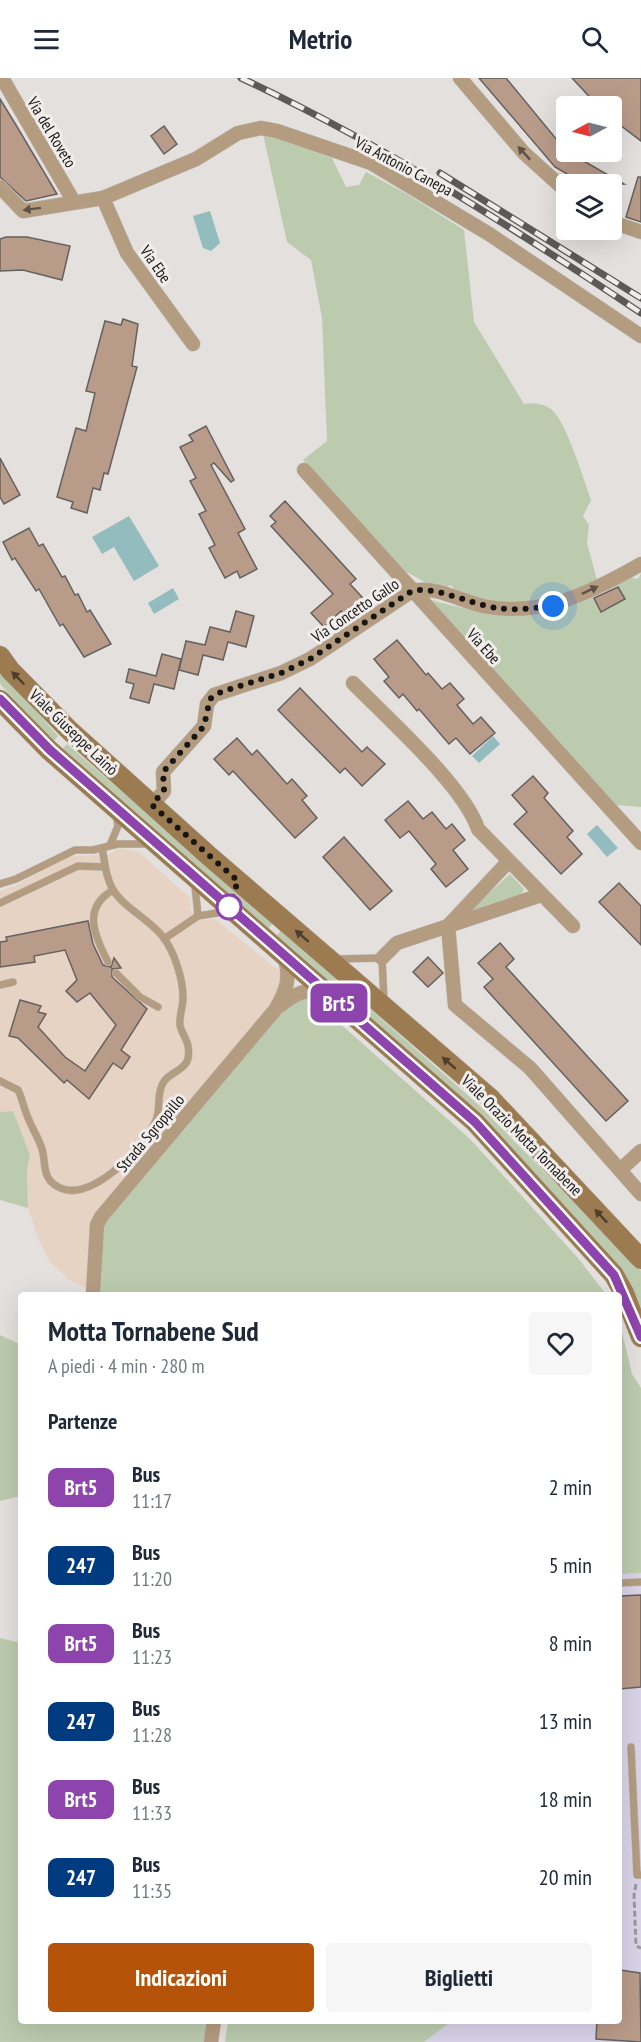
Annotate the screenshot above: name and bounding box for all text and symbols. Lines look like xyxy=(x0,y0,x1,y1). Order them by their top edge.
text: Metrio xyxy=(289,22,352,56)
icon: menu xyxy=(30,23,63,56)
icon: search xyxy=(578,23,611,56)
street label: Via del Roveto xyxy=(23,92,81,171)
north arrow xyxy=(556,96,622,162)
map controls xyxy=(556,96,622,240)
street label: Via Antonio Canepa xyxy=(351,132,456,200)
one-way arrow xyxy=(517,145,531,160)
button: layers xyxy=(556,174,622,240)
one-way arrow xyxy=(23,204,42,214)
street label: Via Ebe xyxy=(135,241,176,287)
street label: Via Concetto Gallo xyxy=(307,573,403,647)
one-way arrow xyxy=(581,585,598,594)
your location xyxy=(538,591,568,621)
street label: Via Ebe xyxy=(462,623,505,668)
one-way arrow xyxy=(11,671,25,685)
street label: Viale Giuseppe Lainò xyxy=(25,684,123,779)
unlabelled marker xyxy=(216,894,242,920)
one-way arrow xyxy=(294,929,309,943)
line badge: Brt5 xyxy=(297,984,381,1022)
text: Brt5 xyxy=(322,990,356,1017)
one-way arrow xyxy=(442,1057,457,1070)
street label: Viale Orazio Motta Tornabene xyxy=(457,1070,587,1200)
street label: Strada Sgroppillo xyxy=(112,1090,188,1176)
one-way arrow xyxy=(594,1209,608,1224)
text: Motta Tornabene Sud xyxy=(48,1312,259,1349)
button: heart xyxy=(529,1312,592,1375)
text: A piedi · 4 min · 280 m xyxy=(48,1353,204,1379)
text: Partenze xyxy=(48,1407,117,1435)
text: Bus xyxy=(132,1460,160,1488)
text: 2 min xyxy=(549,1473,592,1501)
text: Brt5 xyxy=(64,1474,98,1501)
text: 11:17 xyxy=(132,1488,172,1514)
text: Bus xyxy=(132,1538,160,1566)
text: 5 min xyxy=(549,1551,592,1579)
text: 247 xyxy=(66,1552,96,1579)
text: 11:20 xyxy=(132,1566,172,1592)
text: Bus xyxy=(132,1616,160,1644)
text: 8 min xyxy=(549,1629,592,1657)
text: Brt5 xyxy=(64,1630,98,1657)
text: 11:23 xyxy=(132,1644,172,1670)
text: Bus xyxy=(132,1694,160,1722)
text: 13 min xyxy=(539,1707,592,1735)
text: 247 xyxy=(66,1708,96,1735)
text: 11:28 xyxy=(132,1722,172,1748)
text: Bus xyxy=(132,1772,160,1800)
text: 18 min xyxy=(539,1785,592,1813)
text: Brt5 xyxy=(64,1786,98,1813)
text: 11:33 xyxy=(132,1800,172,1826)
text: Bus xyxy=(132,1850,160,1878)
text: 20 min xyxy=(539,1863,592,1891)
text: 247 xyxy=(66,1864,96,1891)
text: 11:35 xyxy=(132,1878,172,1904)
button: Indicazioni xyxy=(48,1943,314,2012)
button: Biglietti xyxy=(326,1943,592,2012)

